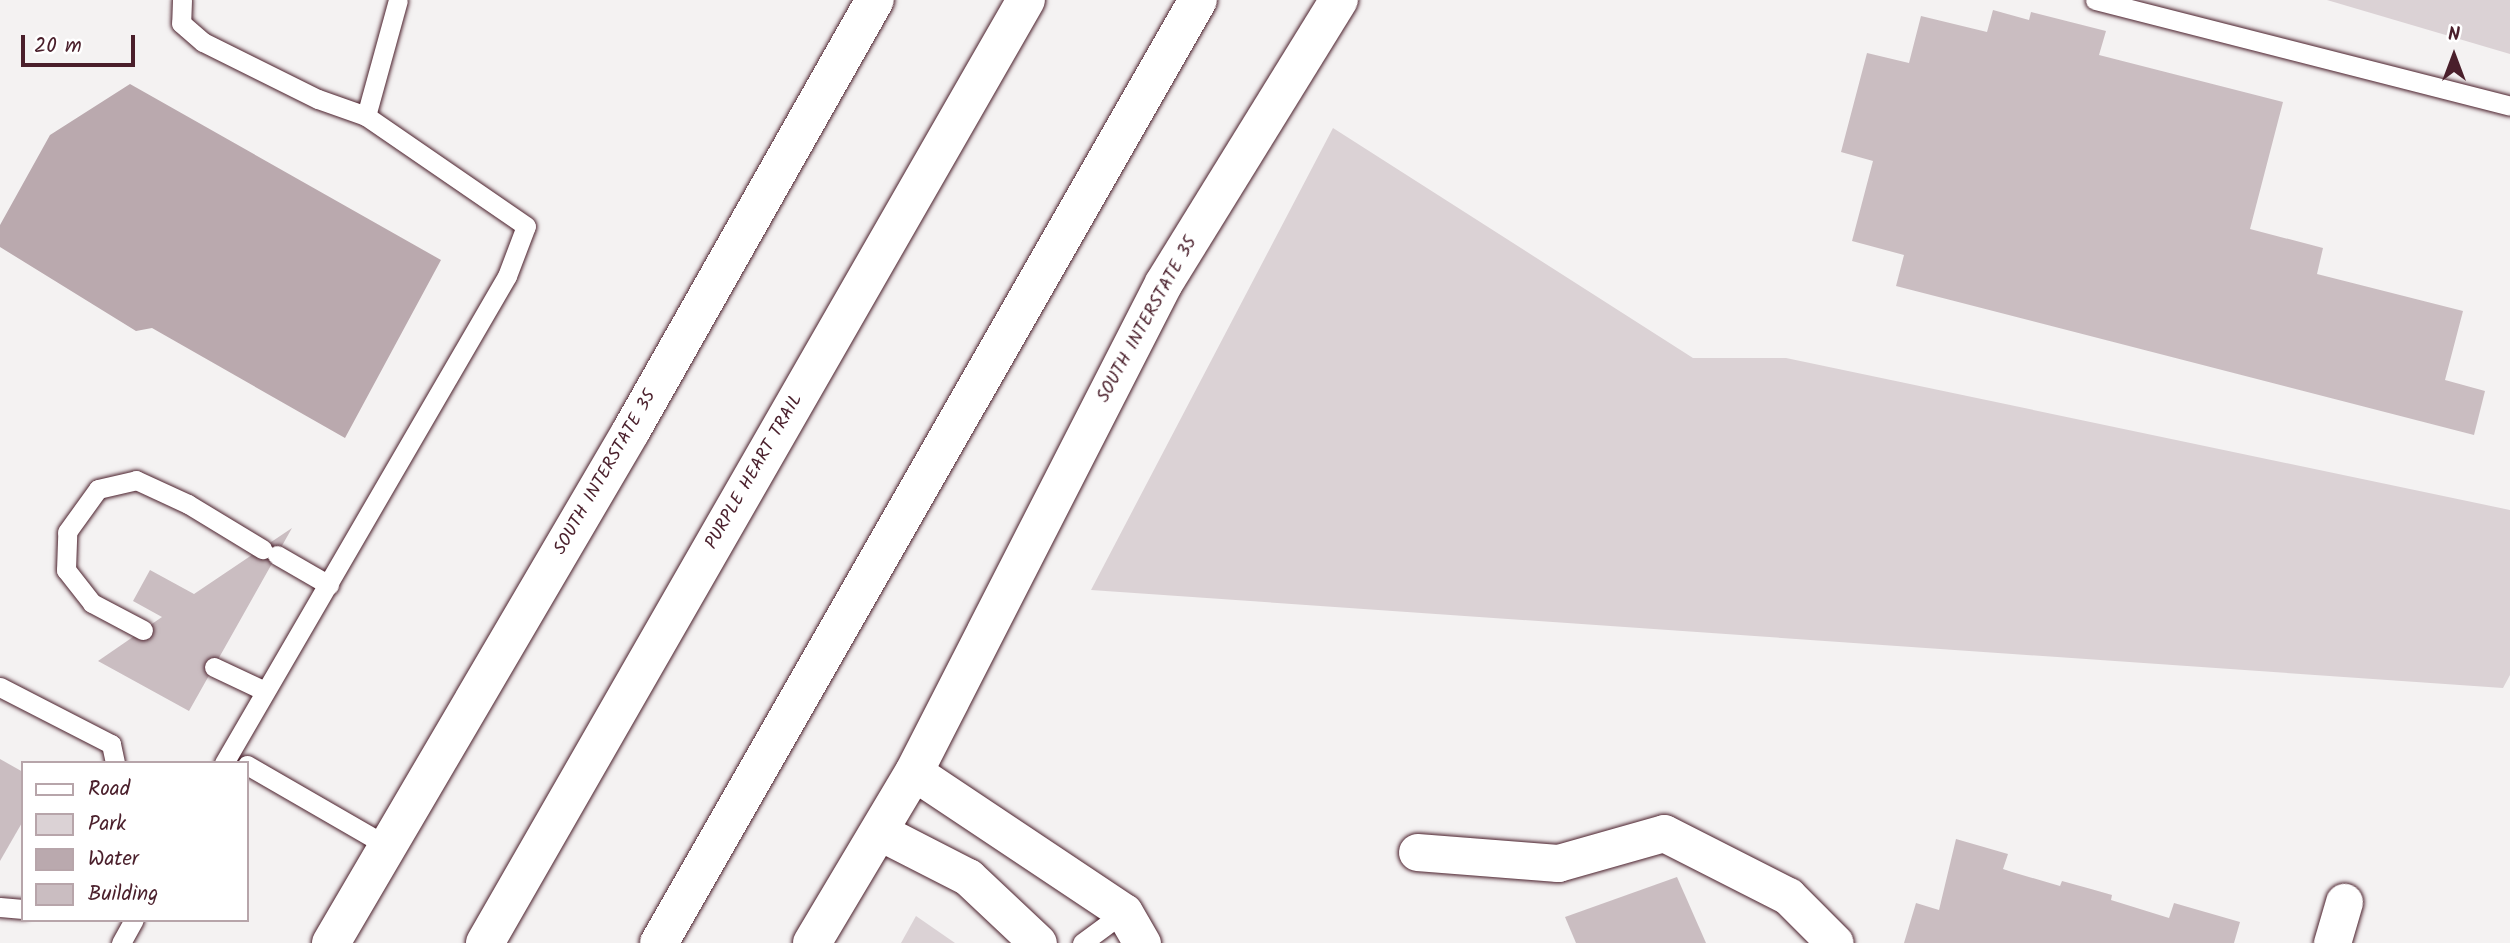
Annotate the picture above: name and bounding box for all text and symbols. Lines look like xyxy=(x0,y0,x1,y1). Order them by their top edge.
text: N xyxy=(2448,20,2460,50)
scale bar xyxy=(24,21,138,65)
north arrow xyxy=(2419,21,2489,91)
text: 20 m xyxy=(34,30,82,63)
street label: SOUTH INTERSTATE 35 xyxy=(1093,233,1203,407)
street label: SOUTH INTERSTATE 35 xyxy=(550,387,662,559)
street label: PURPLE HEART TRAIL xyxy=(702,390,808,554)
legend xyxy=(21,761,248,922)
text: Road xyxy=(88,773,130,806)
text: Park xyxy=(88,808,126,841)
text: Water xyxy=(88,843,139,876)
text: Building xyxy=(88,878,158,911)

